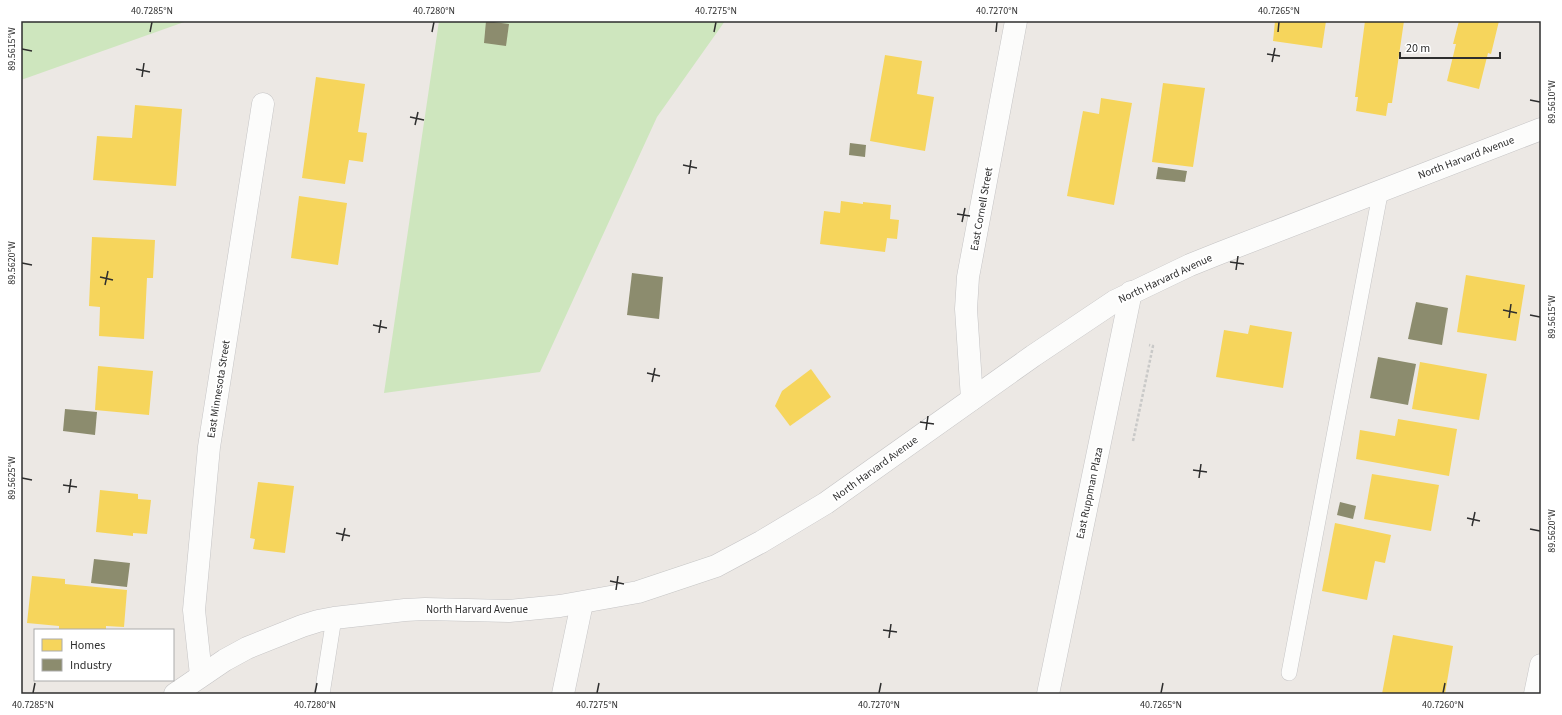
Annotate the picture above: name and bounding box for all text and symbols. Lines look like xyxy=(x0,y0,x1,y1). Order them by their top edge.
text: 40.7285°N xyxy=(131,4,173,18)
text: 40.7280°N xyxy=(413,4,455,18)
text: 40.7275°N xyxy=(695,4,737,18)
text: 40.7270°N xyxy=(976,4,1018,18)
text: 40.7265°N xyxy=(1258,4,1300,18)
text: 89.5615°W xyxy=(5,27,19,71)
scale bar xyxy=(1400,34,1500,60)
text: 20 m xyxy=(1406,40,1430,57)
text: 89.5610°W xyxy=(1545,80,1559,124)
street label: North Harvard Avenue xyxy=(1416,132,1517,183)
street label: East Cornell Street xyxy=(967,166,996,252)
text: 89.5620°W xyxy=(5,241,19,285)
street label: North Harvard Avenue xyxy=(1116,250,1215,307)
text: 89.5615°W xyxy=(1545,295,1559,339)
street label: East Minnesota Street xyxy=(203,339,234,439)
street label: North Harvard Avenue xyxy=(830,432,921,504)
street label: East Ruppman Plaza xyxy=(1072,446,1107,540)
text: 89.5625°W xyxy=(5,456,19,500)
text: 89.5620°W xyxy=(1545,509,1559,553)
street label: North Harvard Avenue xyxy=(426,602,529,617)
legend xyxy=(34,629,174,681)
text: Homes xyxy=(70,637,105,654)
text: Industry xyxy=(70,657,112,674)
text: 40.7285°N xyxy=(12,698,54,712)
text: 40.7280°N xyxy=(294,698,336,712)
text: 40.7275°N xyxy=(576,698,618,712)
text: 40.7270°N xyxy=(858,698,900,712)
text: 40.7265°N xyxy=(1140,698,1182,712)
text: 40.7260°N xyxy=(1422,698,1464,712)

